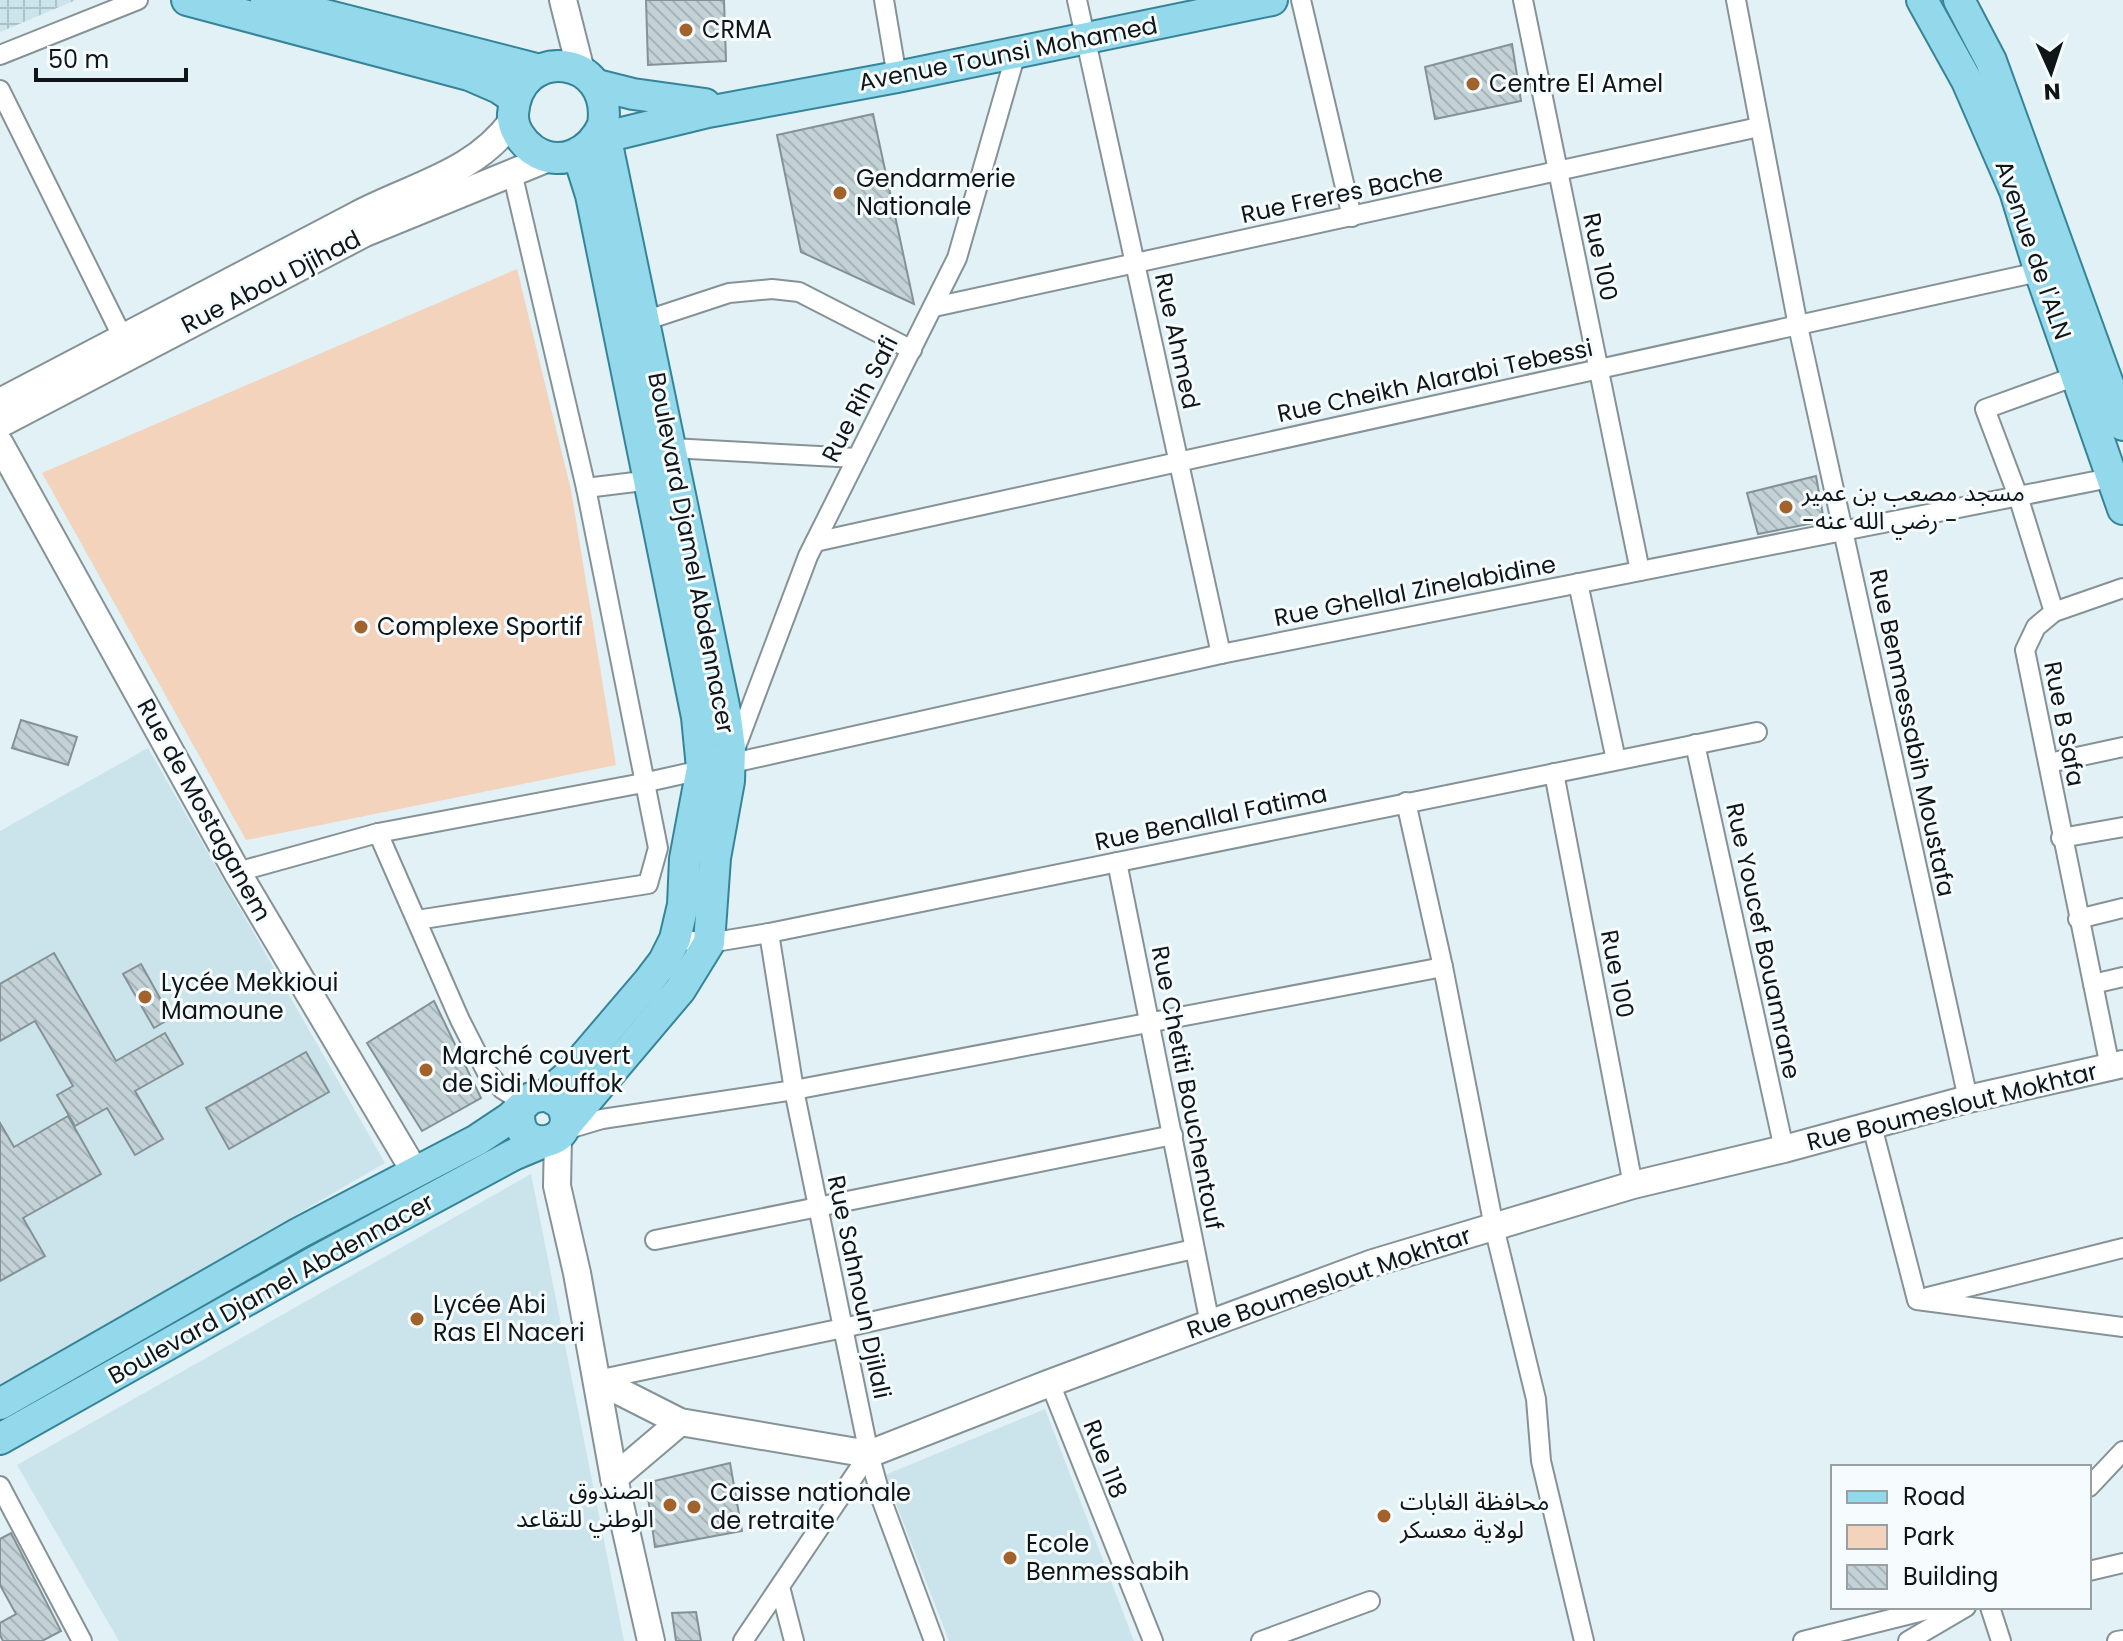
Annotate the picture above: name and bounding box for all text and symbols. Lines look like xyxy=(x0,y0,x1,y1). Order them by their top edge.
street label: Avenue Tounsi Mohamed xyxy=(856,8,1160,99)
place label: CRMA xyxy=(702,13,772,46)
marker: CRMA xyxy=(677,21,695,39)
scale bar xyxy=(36,32,186,82)
north arrow xyxy=(2011,32,2091,112)
text: 50 m xyxy=(48,43,109,76)
place label: Centre El Amel xyxy=(1489,67,1663,100)
marker: Centre El Amel xyxy=(1464,75,1482,93)
text: N xyxy=(2043,76,2061,107)
street label: Rue Freres Bache xyxy=(1238,156,1446,231)
street label: Avenue de l'ALN xyxy=(1987,156,2080,344)
place label: Gendarmerie Nationale xyxy=(856,162,1016,223)
marker: Gendarmerie Nationale xyxy=(831,184,849,202)
street label: Rue 100 xyxy=(1575,210,1626,304)
street label: Rue Abou Djihad xyxy=(175,222,366,341)
street label: Rue Ahmed xyxy=(1147,270,1208,412)
street label: Rue Rih Safi xyxy=(814,330,905,468)
street label: Rue Cheikh Alarabi Tebessi xyxy=(1274,331,1596,430)
street label: Boulevard Djamel Abdennacer xyxy=(640,369,743,736)
place label: مسجد مصعب بن عمير -رضي الله عنه - xyxy=(1801,476,2025,540)
marker: مسجد مصعب بن عمير -رضي الله عنه - xyxy=(1777,498,1795,516)
street label: Rue Ghellal Zinelabidine xyxy=(1271,547,1559,634)
street label: Rue Benmessabih Moustafa xyxy=(1862,566,1963,900)
place label: Complexe Sportif xyxy=(377,610,583,643)
marker: Complexe Sportif xyxy=(352,618,370,636)
street label: Rue B Safa xyxy=(2036,659,2093,789)
street label: Rue de Mostaganem xyxy=(129,693,279,927)
street label: Rue Benallal Fatima xyxy=(1092,777,1330,858)
street label: Rue Youcef Bouamrane xyxy=(1718,800,1809,1082)
street label: Rue 100 xyxy=(1593,927,1642,1021)
street label: Rue Chetiti Bouchentouf xyxy=(1144,943,1231,1233)
place label: Lycée Mekkioui Mamoune xyxy=(161,966,338,1027)
marker: Lycée Mekkioui Mamoune xyxy=(136,988,154,1006)
place label: Marché couvert de Sidi Mouffok xyxy=(442,1039,630,1100)
street label: Rue Boumeslout Mokhtar xyxy=(1803,1054,2101,1159)
marker: Marché couvert de Sidi Mouffok xyxy=(417,1061,435,1079)
street label: Rue Sahnoun Djilali xyxy=(820,1172,899,1402)
street label: Boulevard Djamel Abdennacer xyxy=(102,1185,439,1392)
street label: Rue Boumeslout Mokhtar xyxy=(1182,1218,1475,1347)
place label: Lycée Abi Ras El Naceri xyxy=(433,1288,585,1349)
marker: Lycée Abi Ras El Naceri xyxy=(408,1310,426,1328)
street label: Rue 118 xyxy=(1075,1415,1136,1503)
legend xyxy=(1831,1465,2091,1609)
place label: الصندوق الوطني للتقاعد xyxy=(516,1474,654,1538)
place label: Caisse nationale de retraite xyxy=(710,1476,911,1537)
text: Road xyxy=(1903,1480,1965,1513)
place label: محافظة الغابات لولاية معسكر xyxy=(1399,1485,1549,1546)
marker: الصندوق الوطني للتقاعد xyxy=(661,1496,679,1514)
marker: Caisse nationale de retraite xyxy=(685,1498,703,1516)
marker: محافظة الغابات لولاية معسكر xyxy=(1375,1507,1393,1525)
text: Park xyxy=(1903,1520,1955,1553)
place label: Ecole Benmessabih xyxy=(1026,1527,1189,1588)
marker: Ecole Benmessabih xyxy=(1001,1549,1019,1567)
text: Building xyxy=(1903,1560,1999,1593)

